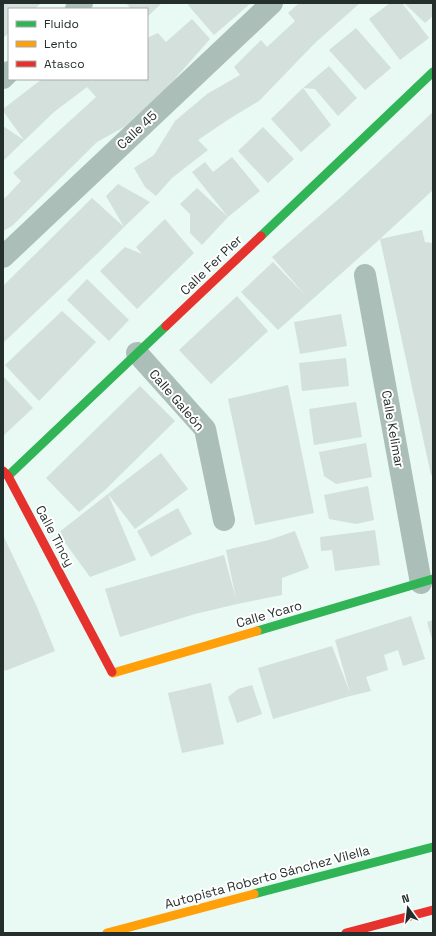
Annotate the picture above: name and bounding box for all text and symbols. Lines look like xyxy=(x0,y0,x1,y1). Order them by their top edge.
legend xyxy=(8,8,148,80)
text: Fluido xyxy=(44,16,79,32)
text: Lento xyxy=(44,36,78,52)
text: Atasco xyxy=(44,56,85,72)
street label: Calle 45 xyxy=(113,107,161,153)
street label: Calle Fer Pier xyxy=(176,231,246,299)
street label: Calle Galeón xyxy=(146,366,208,434)
street label: Calle Kelimar xyxy=(378,389,408,469)
street label: Calle Tincy xyxy=(32,502,78,570)
street label: Calle Ycaro xyxy=(234,596,304,632)
street label: Autopista Roberto Sánchez Vilella xyxy=(163,841,372,913)
north arrow xyxy=(388,888,428,928)
text: N xyxy=(400,891,411,906)

